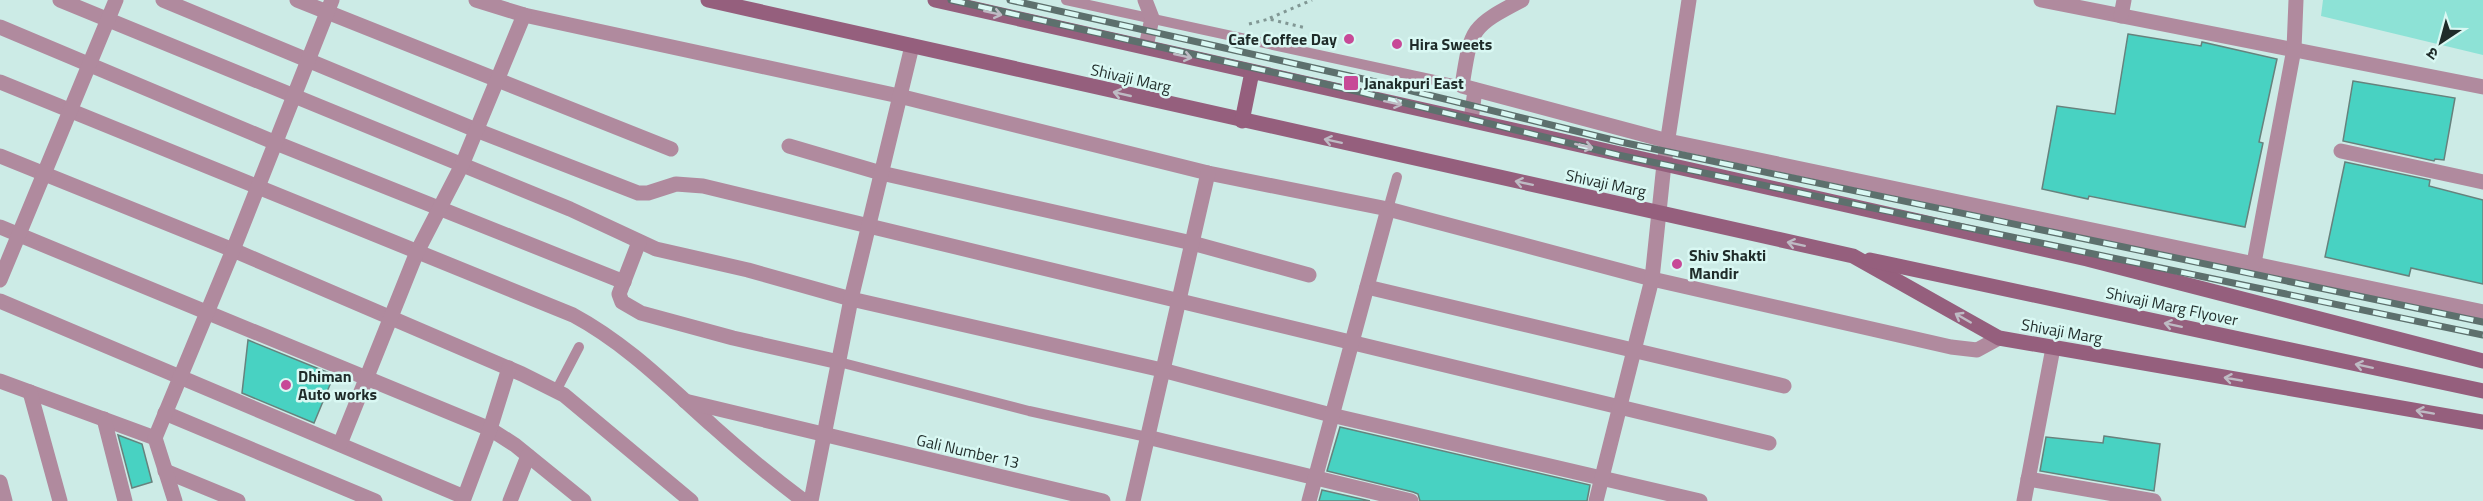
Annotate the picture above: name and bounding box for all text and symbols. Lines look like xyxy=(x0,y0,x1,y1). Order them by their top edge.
one-way arrow xyxy=(982,8,1002,19)
north arrow xyxy=(2411,12,2471,72)
place label: Cafe Coffee Day xyxy=(1228,27,1337,51)
marker: Cafe Coffee Day xyxy=(1342,32,1356,46)
place label: Hira Sweets xyxy=(1409,32,1492,56)
marker: Hira Sweets xyxy=(1390,37,1404,51)
text: उ xyxy=(2421,41,2443,67)
one-way arrow xyxy=(1173,50,1192,62)
street label: Shivaji Marg xyxy=(1088,57,1174,99)
place label: Janakpuri East xyxy=(1364,71,1464,95)
marker: Janakpuri East xyxy=(1342,74,1360,92)
one-way arrow xyxy=(1113,88,1133,99)
one-way arrow xyxy=(1384,98,1403,110)
one-way arrow xyxy=(1324,135,1344,146)
one-way arrow xyxy=(1574,140,1593,152)
street label: Shivaji Marg xyxy=(1563,163,1649,203)
one-way arrow xyxy=(1514,177,1534,188)
one-way arrow xyxy=(1787,237,1806,249)
place label: Shiv Shakti Mandir xyxy=(1689,243,1766,285)
marker: Shiv Shakti Mandir xyxy=(1670,257,1684,271)
street label: Shivaji Marg Flyover xyxy=(2104,280,2241,332)
one-way arrow xyxy=(1955,312,1972,324)
street label: Shivaji Marg xyxy=(2020,312,2104,350)
one-way arrow xyxy=(2164,319,2184,330)
one-way arrow xyxy=(2355,360,2374,371)
place label: Dhiman Auto works xyxy=(298,364,377,406)
one-way arrow xyxy=(2224,373,2243,384)
marker: Dhiman Auto works xyxy=(279,378,293,392)
one-way arrow xyxy=(2416,406,2436,417)
street label: Gali Number 13 xyxy=(914,428,1022,474)

